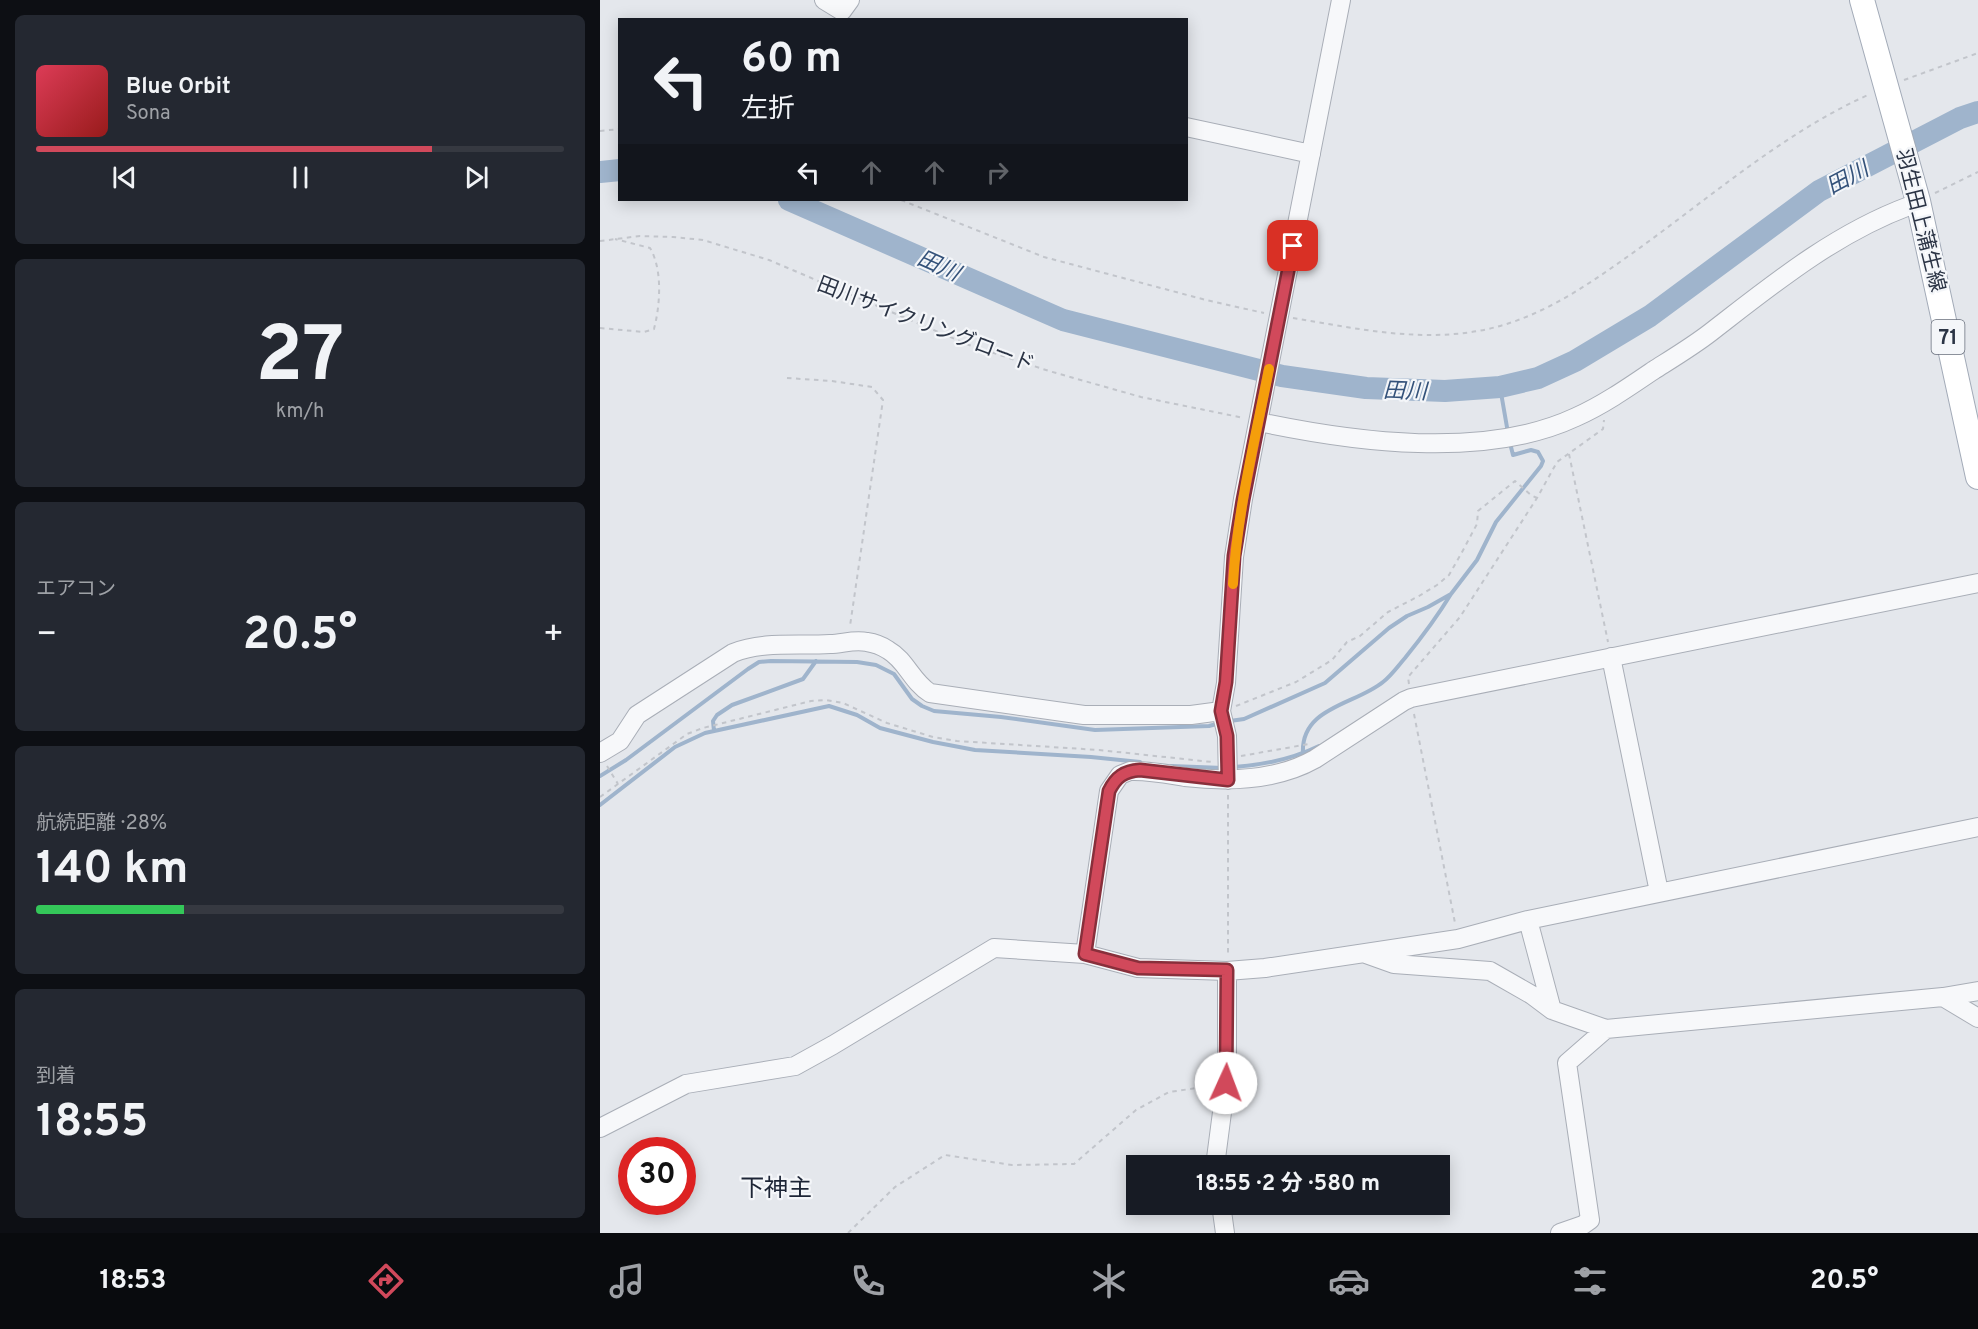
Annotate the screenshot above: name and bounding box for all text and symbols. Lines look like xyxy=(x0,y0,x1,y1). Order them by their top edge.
text: 60 m xyxy=(741,34,842,87)
icon: left xyxy=(642,42,720,120)
text: Blue Orbit xyxy=(126,74,231,101)
text: 左折 xyxy=(741,93,795,127)
text: Sona xyxy=(126,101,171,127)
street label: 羽生田上蒲生線 xyxy=(1889,146,1950,295)
icon: left xyxy=(792,156,825,189)
icon: ahead xyxy=(855,156,888,189)
icon: ahead xyxy=(918,156,951,189)
icon: right xyxy=(981,156,1014,189)
water label: 田川 xyxy=(1822,156,1876,201)
icon: previous xyxy=(108,161,141,194)
icon: pause xyxy=(284,161,317,194)
icon: next xyxy=(460,161,493,194)
pin xyxy=(1267,220,1318,271)
icon: arrive xyxy=(1276,229,1309,262)
water label: 田川 xyxy=(912,246,965,289)
street label: 田川サイクリングロード xyxy=(813,271,1038,379)
text: 27 xyxy=(256,310,344,409)
road number: 71 xyxy=(1932,320,1964,354)
water label: 田川 xyxy=(1382,378,1429,407)
text: km/h xyxy=(276,399,324,425)
text: エアコン xyxy=(36,577,116,603)
text: 20.5° xyxy=(243,608,357,665)
text: − xyxy=(36,615,57,657)
text: + xyxy=(543,615,564,657)
text: 航続距離 · 28% xyxy=(36,811,167,837)
text: 140 km xyxy=(36,842,188,899)
position arrow xyxy=(1194,1051,1258,1115)
text: 到着 xyxy=(36,1064,76,1090)
text: 18:55 xyxy=(36,1095,148,1152)
speed limit sign: 30 xyxy=(618,1137,696,1215)
text: 18:55 · 2 分 · 580 m xyxy=(1196,1171,1380,1198)
district label: 下神主 xyxy=(740,1175,812,1205)
icon: directions xyxy=(365,1260,407,1302)
icon: music xyxy=(606,1260,648,1302)
icon: phone xyxy=(847,1260,889,1302)
icon: climate xyxy=(1088,1260,1130,1302)
icon: car xyxy=(1328,1260,1370,1302)
icon: filters xyxy=(1569,1260,1611,1302)
text: 18:53 xyxy=(99,1264,166,1298)
text: 20.5° xyxy=(1810,1264,1879,1298)

